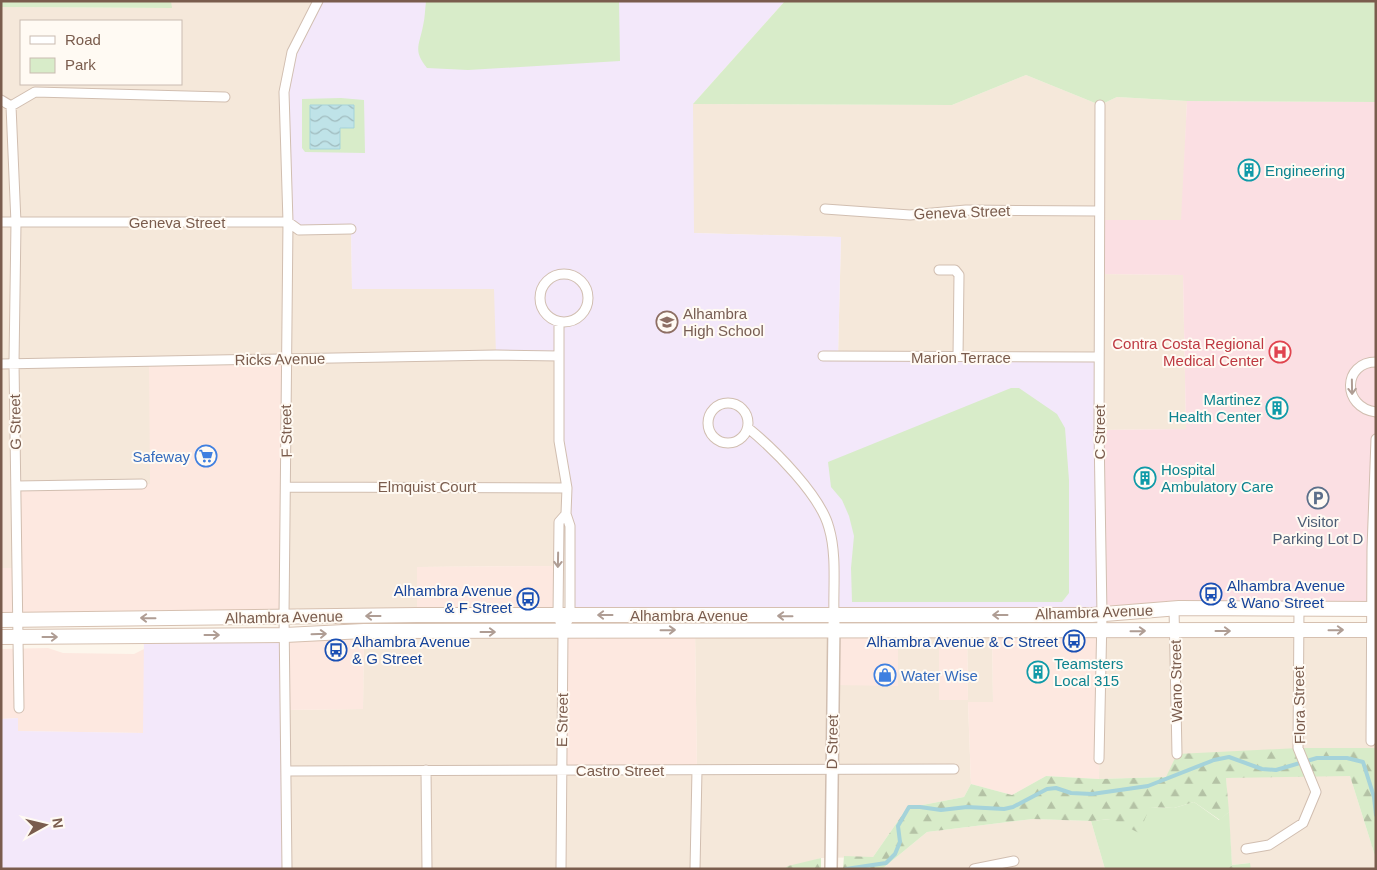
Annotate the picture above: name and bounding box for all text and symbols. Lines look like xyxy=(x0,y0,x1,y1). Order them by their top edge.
legend xyxy=(20,20,182,85)
text: Road xyxy=(65,31,101,48)
text: Park xyxy=(65,56,96,73)
building icon: Engineering xyxy=(1237,158,1261,182)
place label: Engineering xyxy=(1265,162,1345,179)
street label: Geneva Street xyxy=(913,202,1011,222)
street label: Geneva Street xyxy=(129,214,226,231)
place label: Alhambra High School xyxy=(683,305,764,339)
school or university icon: Alhambra High School xyxy=(655,310,679,334)
place label: Contra Costa Regional Medical Center xyxy=(1112,335,1264,369)
hospital icon: Contra Costa Regional Medical Center xyxy=(1268,340,1292,364)
street label: Marion Terrace xyxy=(911,349,1011,366)
street label: Ricks Avenue xyxy=(235,350,325,368)
one-way arrow xyxy=(1347,378,1356,394)
place label: Martinez Health Center xyxy=(1168,391,1261,425)
street label: G Street xyxy=(6,393,24,450)
building icon: Martinez Health Center xyxy=(1265,396,1289,420)
street label: F Street xyxy=(277,403,295,458)
street label: C Street xyxy=(1091,404,1108,460)
supermarket icon: Safeway xyxy=(194,444,218,468)
place label: Safeway xyxy=(132,448,190,465)
place label: Hospital Ambulatory Care xyxy=(1161,461,1274,495)
building icon: Hospital Ambulatory Care xyxy=(1133,466,1157,490)
street label: Elmquist Court xyxy=(378,478,477,495)
parking icon: Visitor Parking Lot D xyxy=(1306,486,1330,510)
place label: Visitor Parking Lot D xyxy=(1273,513,1364,547)
one-way arrow xyxy=(554,552,563,568)
place label: Alhambra Avenue & Wano Street xyxy=(1227,577,1345,611)
place label: Alhambra Avenue & F Street xyxy=(394,582,513,616)
bus stop icon: Alhambra Avenue & Wano Street xyxy=(1199,582,1223,606)
bus stop icon: Alhambra Avenue & F Street xyxy=(516,587,540,611)
street label: Alhambra Avenue xyxy=(1035,601,1153,623)
street label: Alhambra Avenue xyxy=(225,607,343,627)
street label: Alhambra Avenue xyxy=(630,607,748,624)
one-way arrow xyxy=(597,610,614,620)
one-way arrow xyxy=(993,610,1009,620)
one-way arrow xyxy=(365,611,381,621)
one-way arrow xyxy=(777,611,794,621)
one-way arrow xyxy=(140,613,156,623)
one-way arrow xyxy=(660,626,676,635)
one-way arrow xyxy=(1130,626,1146,636)
one-way arrow xyxy=(1215,626,1231,636)
one-way arrow xyxy=(1327,626,1343,635)
one-way arrow xyxy=(480,627,496,637)
one-way arrow xyxy=(310,629,326,638)
bus stop icon: Alhambra Avenue & C Street xyxy=(1062,629,1086,653)
one-way arrow xyxy=(204,630,220,640)
one-way arrow xyxy=(42,632,58,642)
place label: Alhambra Avenue & G Street xyxy=(352,633,470,667)
place label: Alhambra Avenue & C Street xyxy=(867,633,1059,650)
bus stop icon: Alhambra Avenue & G Street xyxy=(324,638,348,662)
street label: Wano Street xyxy=(1167,639,1185,723)
place label: Teamsters Local 315 xyxy=(1054,655,1123,689)
building icon: Teamsters Local 315 xyxy=(1026,660,1050,684)
shop icon: Water Wise xyxy=(873,663,897,687)
street label: Flora Street xyxy=(1290,665,1308,744)
place label: Water Wise xyxy=(901,667,978,684)
street label: E Street xyxy=(553,692,571,747)
street label: D Street xyxy=(823,714,841,770)
street label: Castro Street xyxy=(576,762,665,779)
north arrow xyxy=(20,800,70,850)
text: N xyxy=(49,817,67,829)

